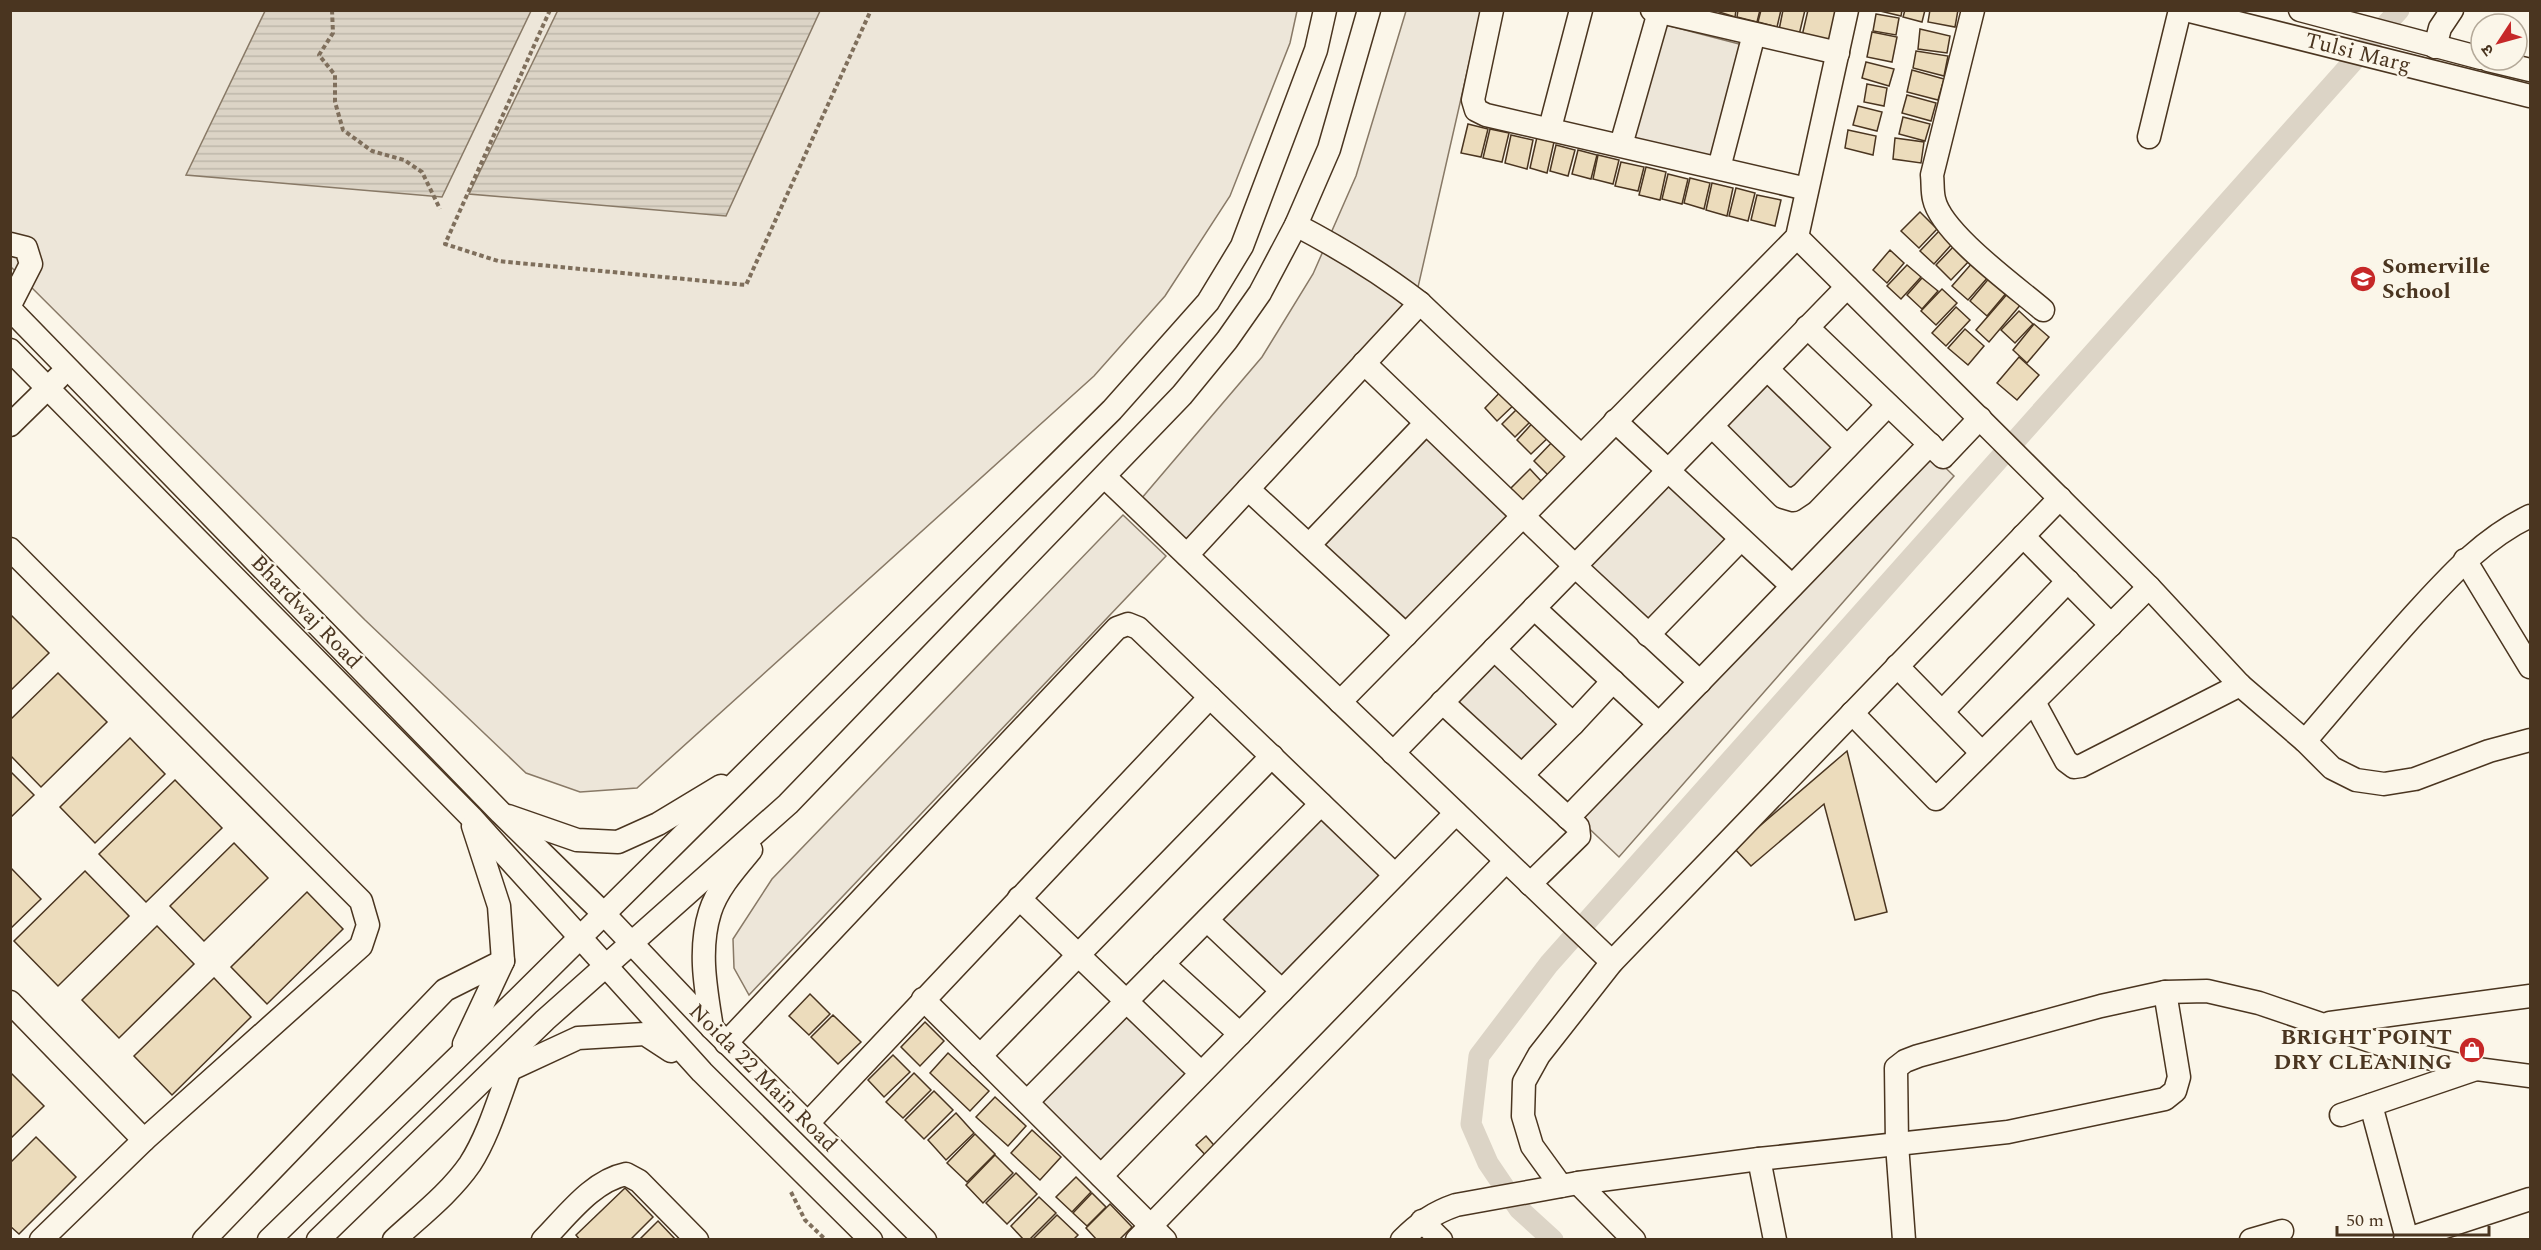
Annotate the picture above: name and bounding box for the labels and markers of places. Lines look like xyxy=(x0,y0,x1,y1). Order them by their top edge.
place label: Somerville School xyxy=(2382,250,2490,308)
school or university icon: Somerville School xyxy=(2348,264,2378,294)
place label: BRIGHT POINT DRY CLEANING xyxy=(2274,1021,2452,1079)
shop icon: BRIGHT POINT DRY CLEANING xyxy=(2457,1035,2487,1065)

